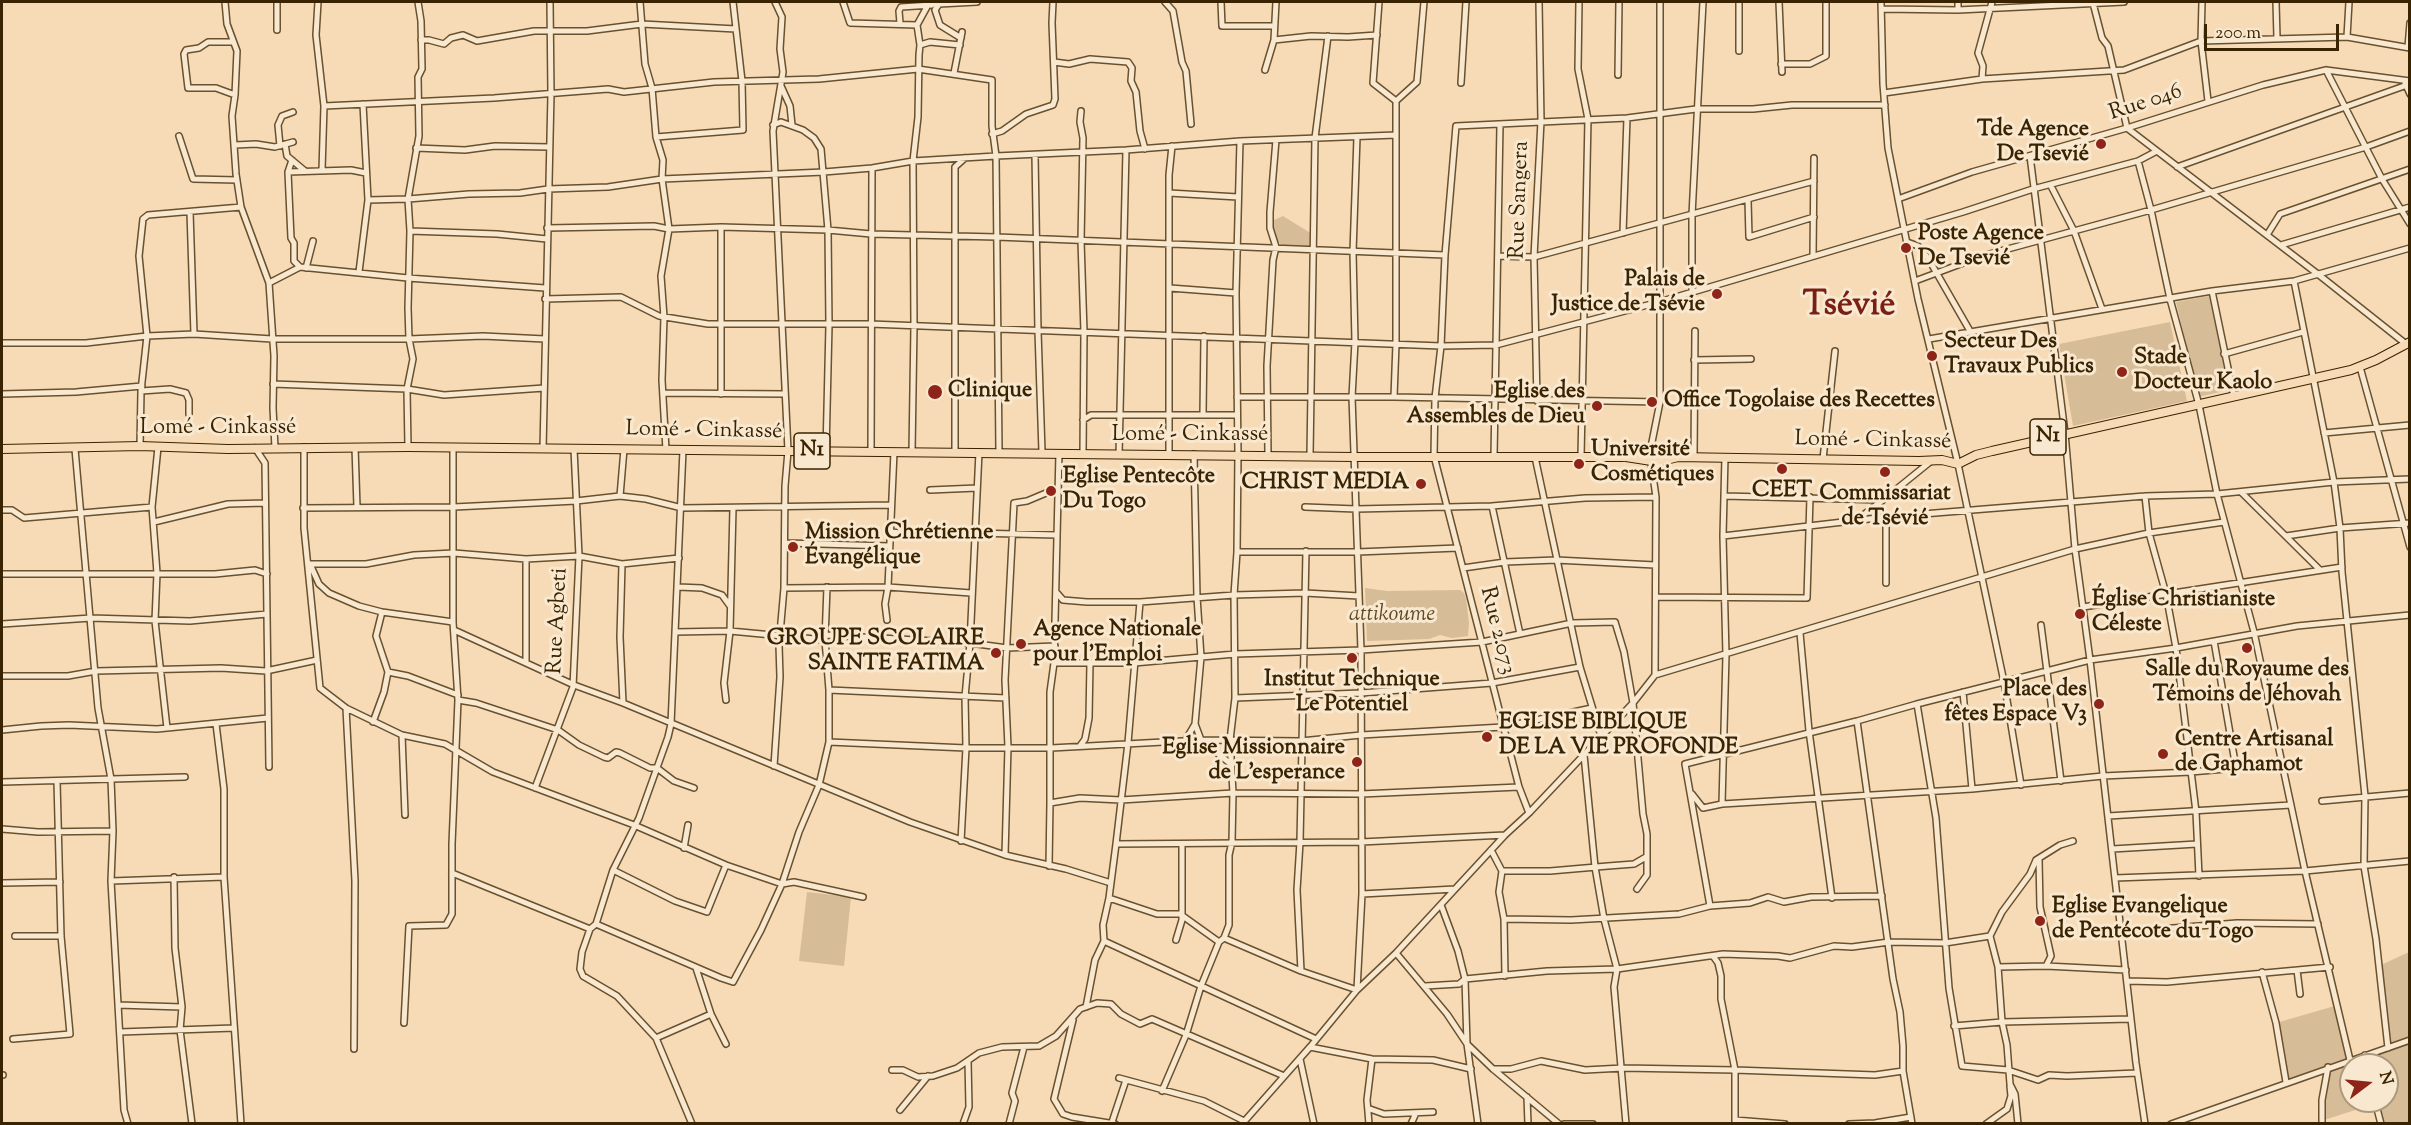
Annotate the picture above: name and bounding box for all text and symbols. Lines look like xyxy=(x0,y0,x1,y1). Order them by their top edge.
scale bar xyxy=(2207,12,2342,50)
text: 200 m xyxy=(2215,21,2261,47)
street label: Rue 046 xyxy=(2106,80,2186,128)
place label: Tde Agence De Tsevié xyxy=(1977,118,2089,170)
marker: Tde Agence De Tsevié xyxy=(2094,137,2108,151)
street label: Rue Sangera xyxy=(1506,141,1536,259)
place label: Poste Agence De Tsevié xyxy=(1918,222,2044,274)
marker: Poste Agence De Tsevié xyxy=(1899,241,1913,255)
place label: Palais de Justice de Tsévie xyxy=(1552,268,1705,320)
marker: Palais de Justice de Tsévie xyxy=(1710,287,1724,301)
district label: Tsévié xyxy=(1803,288,1895,328)
place label: Secteur Des Travaux Publics xyxy=(1944,330,2094,382)
place label: Stade Docteur Kaolo xyxy=(2134,346,2272,398)
marker: Secteur Des Travaux Publics xyxy=(1925,349,1939,363)
marker: Stade Docteur Kaolo xyxy=(2115,365,2129,379)
place label: Clinique xyxy=(948,379,1032,405)
place label: Eglise des Assembles de Dieu xyxy=(1407,380,1585,432)
marker: Clinique xyxy=(926,383,944,401)
place label: Office Togolaise des Recettes xyxy=(1664,389,1935,415)
marker: Office Togolaise des Recettes xyxy=(1645,395,1659,409)
marker: Eglise des Assembles de Dieu xyxy=(1590,399,1604,413)
street label: Lomé - Cinkassé xyxy=(140,416,296,442)
street label: Lomé - Cinkassé xyxy=(625,417,783,447)
road number: N1 xyxy=(2030,419,2066,455)
street label: Lomé - Cinkassé xyxy=(1112,423,1268,449)
street label: Lomé - Cinkassé xyxy=(1794,427,1952,457)
road number: N1 xyxy=(794,433,830,469)
place label: Université Cosmétiques xyxy=(1591,438,1714,490)
marker: Université Cosmétiques xyxy=(1572,457,1586,471)
marker: CEET xyxy=(1775,462,1789,476)
place label: Eglise Pentecôte Du Togo xyxy=(1063,465,1215,516)
marker: Commissariat de Tsévié xyxy=(1878,465,1892,479)
place label: CHRIST MEDIA xyxy=(1242,471,1409,497)
marker: CHRIST MEDIA xyxy=(1414,477,1428,491)
place label: CEET xyxy=(1752,479,1812,505)
place label: Commissariat de Tsévié xyxy=(1820,482,1950,534)
marker: Eglise Pentecôte Du Togo xyxy=(1044,484,1058,498)
place label: Mission Chrétienne Évangélique xyxy=(805,521,993,572)
marker: Mission Chrétienne Évangélique xyxy=(786,540,800,554)
street label: Rue Agbeti xyxy=(543,567,575,675)
street label: Rue 2.073 xyxy=(1472,584,1520,678)
place label: Église Christianiste Céleste xyxy=(2092,588,2275,640)
park label: attikoume xyxy=(1349,603,1435,629)
marker: Église Christianiste Céleste xyxy=(2073,607,2087,621)
place label: Agence Nationale pour l'Emploi xyxy=(1033,618,1201,670)
place label: GROUPE SCOLAIRE SAINTE FATIMA xyxy=(767,627,984,678)
marker: Agence Nationale pour l'Emploi xyxy=(1014,637,1028,651)
marker: Salle du Royaume des Témoins de Jéhovah xyxy=(2240,641,2254,655)
marker: GROUPE SCOLAIRE SAINTE FATIMA xyxy=(989,646,1003,660)
marker: Institut Technique Le Potentiel xyxy=(1345,651,1359,665)
place label: Salle du Royaume des Témoins de Jéhovah xyxy=(2145,658,2349,710)
place label: Institut Technique Le Potentiel xyxy=(1264,668,1440,720)
place label: Place des fêtes Espace V3 xyxy=(1944,678,2087,730)
marker: Place des fêtes Espace V3 xyxy=(2092,697,2106,711)
place label: EGLISE BIBLIQUE DE LA VIE PROFONDE xyxy=(1499,711,1738,762)
place label: Centre Artisanal de Gaphamot xyxy=(2175,728,2333,780)
marker: EGLISE BIBLIQUE DE LA VIE PROFONDE xyxy=(1480,730,1494,744)
place label: Eglise Missionnaire de L'esperance xyxy=(1162,736,1345,788)
marker: Centre Artisanal de Gaphamot xyxy=(2156,747,2170,761)
marker: Eglise Missionnaire de L'esperance xyxy=(1350,755,1364,769)
place label: Eglise Evangelique de Pentécote du Togo xyxy=(2052,895,2254,946)
marker: Eglise Evangelique de Pentécote du Togo xyxy=(2033,914,2047,928)
north arrow xyxy=(2339,1053,2399,1113)
text: N xyxy=(2372,1069,2398,1088)

